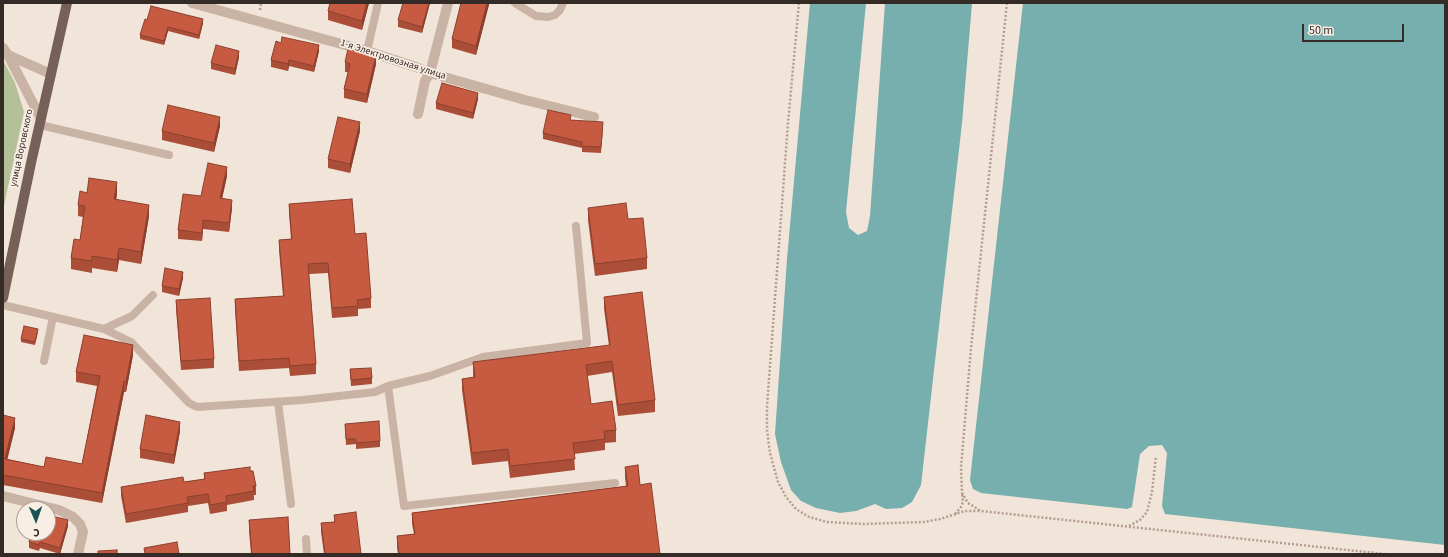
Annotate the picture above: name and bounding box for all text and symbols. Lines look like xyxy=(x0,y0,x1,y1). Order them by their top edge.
scale bar xyxy=(1304,16,1406,42)
text: 50 m xyxy=(1309,22,1333,39)
street label: 1-я Электровозная улица xyxy=(339,37,447,83)
street label: улица Воровского xyxy=(8,108,36,188)
north arrow xyxy=(16,501,56,541)
text: С xyxy=(33,525,40,540)

